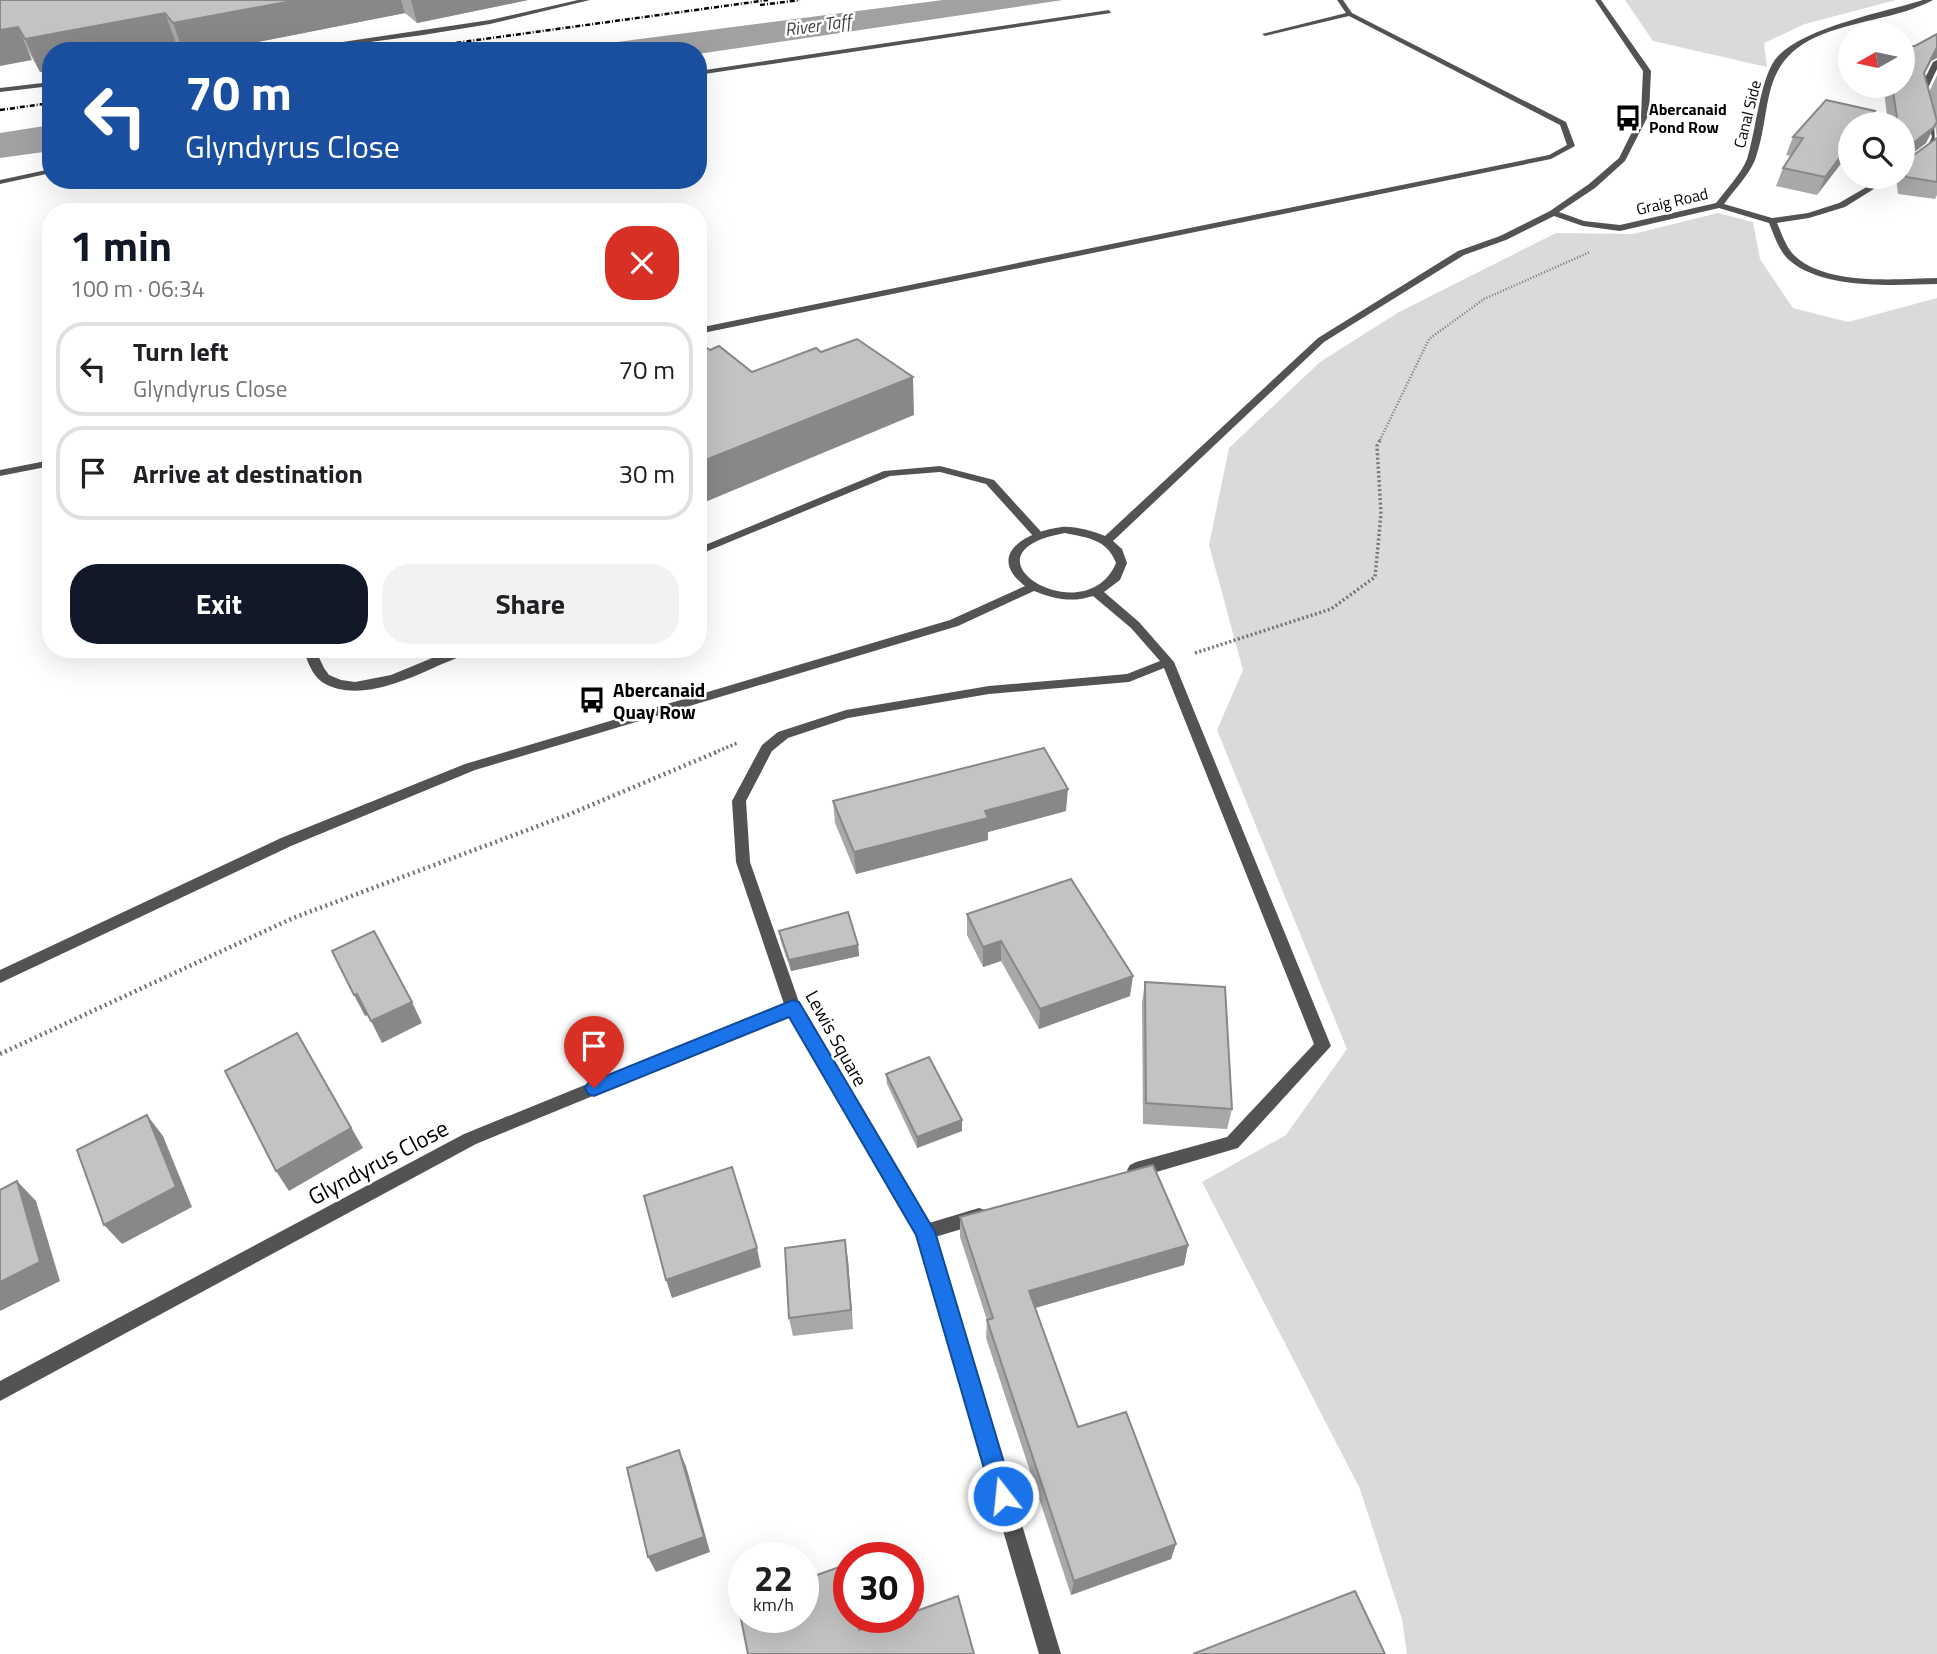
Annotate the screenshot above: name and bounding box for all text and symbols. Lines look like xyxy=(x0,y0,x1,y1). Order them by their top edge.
water label: River Taff xyxy=(783,6,856,43)
north arrow xyxy=(1838,21,1914,98)
map controls xyxy=(1838,21,1915,189)
text: 70 m xyxy=(185,54,292,129)
icon: left xyxy=(70,70,161,161)
street label: Canal Side xyxy=(1727,77,1767,151)
place label: Abercanaid Pond Row xyxy=(1649,97,1727,139)
bus stop icon: Abercanaid Pond Row xyxy=(1613,103,1643,133)
button: search xyxy=(1838,112,1915,189)
text: Glyndyrus Close xyxy=(185,122,400,170)
street label: Graig Road xyxy=(1634,181,1710,221)
text: 1 min xyxy=(70,213,172,277)
button: close xyxy=(605,226,679,300)
text: 100 m · 06:34 xyxy=(70,271,205,306)
text: Turn left xyxy=(133,332,228,371)
icon: left xyxy=(74,350,112,388)
text: 70 m xyxy=(618,350,675,389)
text: Glyndyrus Close xyxy=(133,371,287,406)
icon: arrive xyxy=(74,454,112,492)
text: Arrive at destination xyxy=(133,454,363,493)
text: 30 m xyxy=(618,454,675,493)
button: Exit xyxy=(70,564,368,644)
button: Share xyxy=(382,564,679,644)
place label: Abercanaid Quay Row xyxy=(613,675,705,726)
bus stop icon: Abercanaid Quay Row xyxy=(577,685,607,715)
street label: Lewis Square xyxy=(799,985,875,1091)
pin xyxy=(564,1016,624,1088)
icon: arrive xyxy=(575,1027,613,1065)
street label: Glyndyrus Close xyxy=(302,1110,454,1214)
position arrow xyxy=(966,1459,1040,1533)
speed limit sign: 30 xyxy=(833,1542,924,1633)
text: 22 xyxy=(754,1551,793,1605)
text: km/h xyxy=(753,1591,794,1618)

